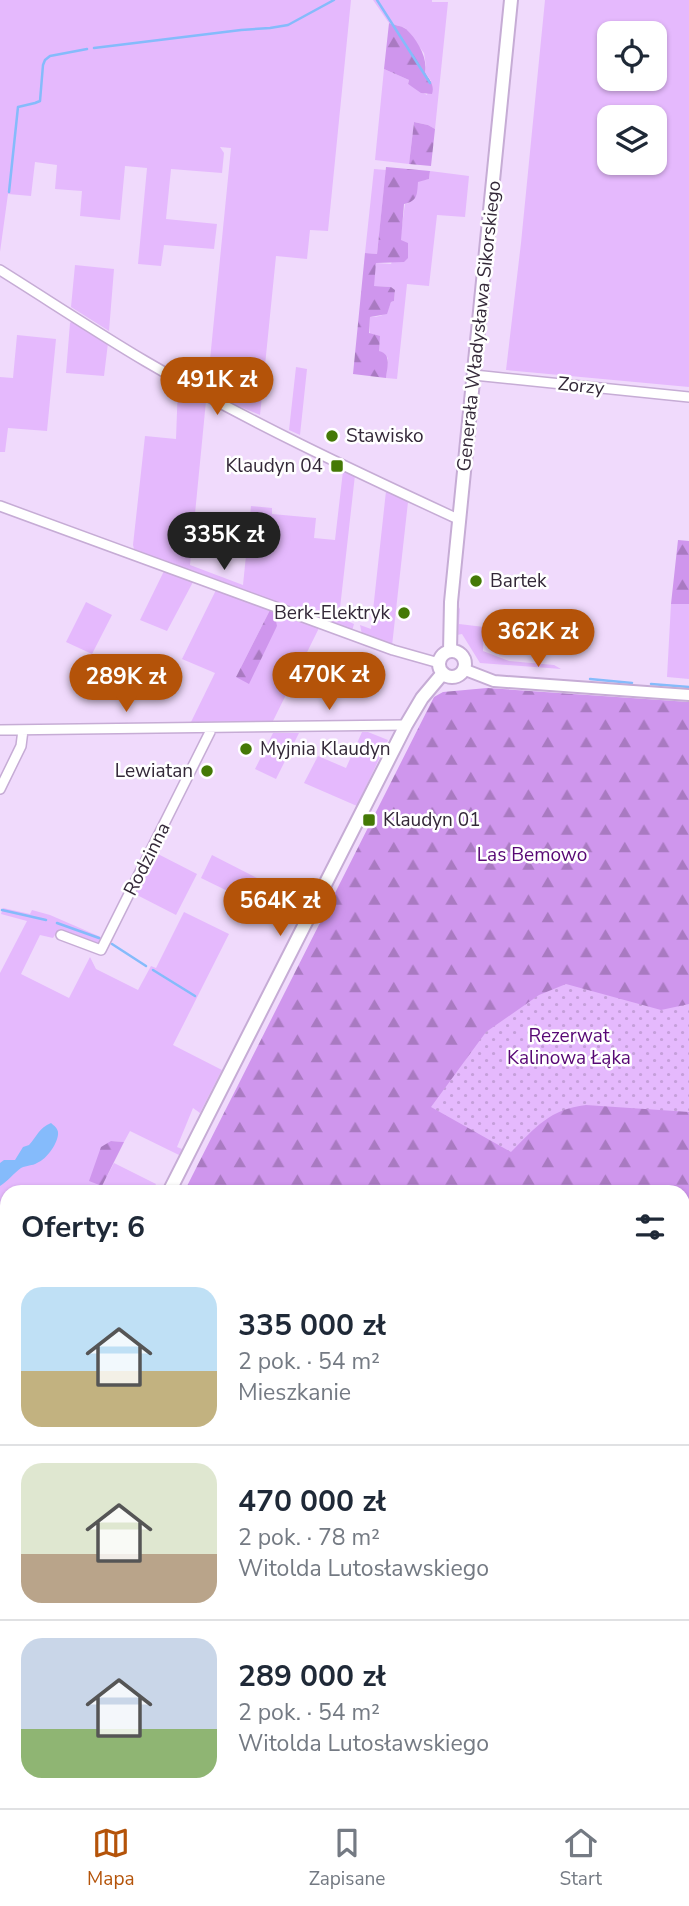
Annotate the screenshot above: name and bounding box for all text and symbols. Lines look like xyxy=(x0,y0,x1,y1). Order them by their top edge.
map controls xyxy=(597,21,667,175)
button: locate xyxy=(597,21,667,91)
button: layers xyxy=(597,105,667,175)
street label: Generała Władysława Sikorskiego xyxy=(451,179,507,473)
pin: 491K zł xyxy=(152,358,282,417)
text: 491K zł xyxy=(176,364,258,395)
street label: Zorzy xyxy=(556,371,606,401)
place label: Stawisko xyxy=(346,423,424,449)
marker: Stawisko xyxy=(324,428,340,444)
place label: Klaudyn 04 xyxy=(225,453,323,479)
marker: Klaudyn 04 xyxy=(329,458,345,474)
pin: 335K zł xyxy=(159,512,289,572)
text: 335K zł xyxy=(183,519,265,550)
place label: Bartek xyxy=(490,568,547,594)
marker: Bartek xyxy=(468,573,484,589)
place label: Berk-Elektryk xyxy=(274,600,390,626)
marker: Berk-Elektryk xyxy=(396,605,412,621)
pin: 362K zł xyxy=(473,610,603,669)
text: 362K zł xyxy=(497,616,579,647)
pin: 470K zł xyxy=(264,652,394,712)
pin: 289K zł xyxy=(61,654,191,714)
text: 470K zł xyxy=(288,659,370,690)
text: 289K zł xyxy=(85,661,167,692)
place label: Myjnia Klaudyn xyxy=(260,736,391,762)
marker: Myjnia Klaudyn xyxy=(238,741,254,757)
place label: Lewiatan xyxy=(115,758,193,784)
marker: Lewiatan xyxy=(199,763,215,779)
place label: Klaudyn 01 xyxy=(383,807,481,833)
marker: Klaudyn 01 xyxy=(361,812,377,828)
street label: Rodzinna xyxy=(117,818,177,900)
park label: Las Bemowo xyxy=(477,842,587,868)
pin: 564K zł xyxy=(215,878,345,938)
text: 564K zł xyxy=(239,885,321,916)
park label: Rezerwat Kalinowa Łąka xyxy=(507,1023,631,1071)
text: Oferty: 6 xyxy=(21,1207,145,1248)
icon: filters xyxy=(631,1208,669,1246)
text: 335 000 zł xyxy=(238,1305,386,1346)
icon: home xyxy=(77,1315,161,1399)
text: 2 pok. · 54 m² xyxy=(238,1346,380,1377)
text: Mieszkanie xyxy=(238,1377,351,1408)
text: 470 000 zł xyxy=(238,1481,386,1522)
icon: home xyxy=(77,1491,161,1575)
text: 2 pok. · 78 m² xyxy=(238,1522,380,1553)
text: Witolda Lutosławskiego xyxy=(238,1553,489,1584)
text: 289 000 zł xyxy=(238,1656,386,1697)
icon: home xyxy=(77,1666,161,1750)
text: 2 pok. · 54 m² xyxy=(238,1697,380,1728)
text: Witolda Lutosławskiego xyxy=(238,1728,489,1759)
tab: Mapa xyxy=(87,1824,135,1892)
tab: Zapisane xyxy=(309,1824,385,1892)
tab: Start xyxy=(560,1824,602,1892)

